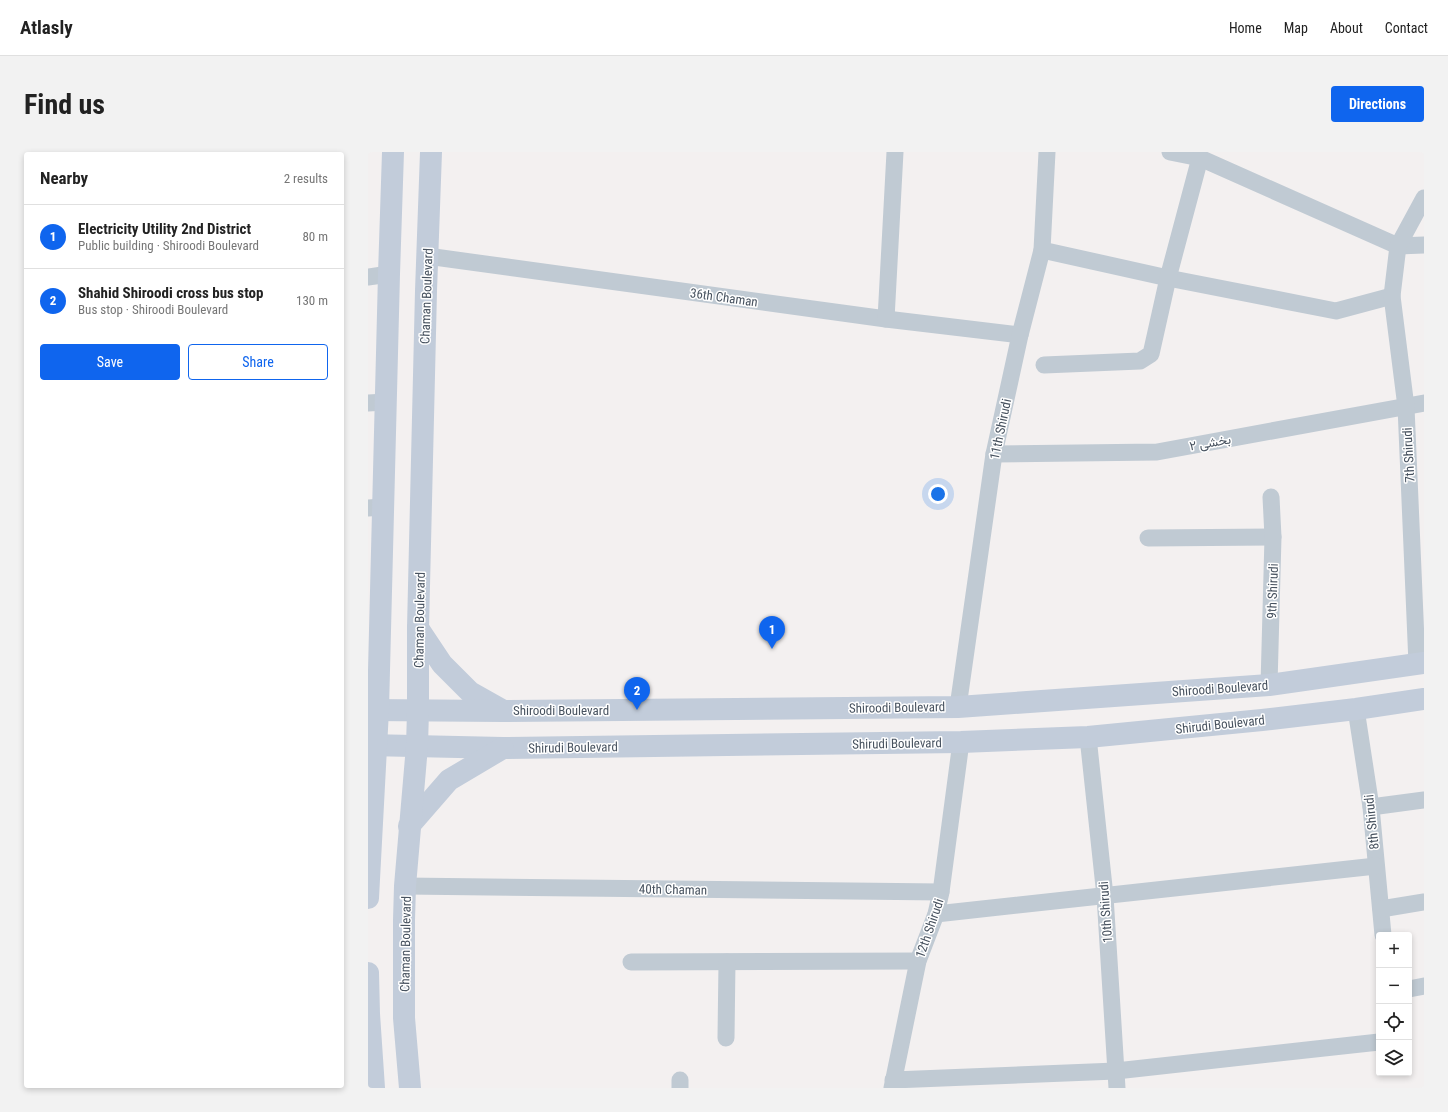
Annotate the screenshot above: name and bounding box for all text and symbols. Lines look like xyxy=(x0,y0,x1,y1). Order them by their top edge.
text: Atlasly xyxy=(20,16,73,39)
text: Home xyxy=(1229,20,1262,36)
text: Map xyxy=(1284,20,1308,36)
text: About xyxy=(1330,20,1363,36)
text: Contact xyxy=(1385,20,1428,36)
button: Directions xyxy=(1331,86,1424,122)
text: Find us xyxy=(24,88,105,121)
text: Nearby xyxy=(40,168,88,188)
text: 2 results xyxy=(284,171,328,186)
text: Electricity Utility 2nd District xyxy=(78,220,251,238)
text: 1 xyxy=(50,229,56,244)
text: 80 m xyxy=(302,229,328,244)
text: Public building · Shiroodi Boulevard xyxy=(78,238,259,253)
street label: Chaman Boulevard xyxy=(417,248,436,344)
text: Shahid Shiroodi cross bus stop xyxy=(78,284,263,302)
street label: 36th Chaman xyxy=(689,285,759,310)
text: 2 xyxy=(50,293,56,308)
text: 130 m xyxy=(296,293,328,308)
text: Bus stop · Shiroodi Boulevard xyxy=(78,302,228,317)
button: Save xyxy=(40,344,180,380)
button: Share xyxy=(188,344,328,380)
street label: 11th Shirudi xyxy=(987,397,1014,461)
street label: 7th Shirudi xyxy=(1400,427,1417,483)
street label: بخشی ۲ xyxy=(1188,431,1232,455)
your location xyxy=(928,484,948,504)
street label: 9th Shirudi xyxy=(1264,563,1281,619)
street label: Chaman Boulevard xyxy=(411,572,428,668)
pin: 1 xyxy=(759,616,785,649)
pin: 2 xyxy=(624,677,650,710)
street label: Shiroodi Boulevard xyxy=(1172,678,1269,699)
street label: Shiroodi Boulevard xyxy=(849,699,945,716)
street label: Shiroodi Boulevard xyxy=(513,703,609,718)
street label: Shirudi Boulevard xyxy=(1175,712,1265,737)
street label: Shirudi Boulevard xyxy=(852,735,942,752)
street label: Shirudi Boulevard xyxy=(528,739,618,756)
street label: 8th Shirudi xyxy=(1361,794,1382,850)
street label: 40th Chaman xyxy=(639,881,707,898)
street label: 10th Shirudi xyxy=(1096,881,1115,943)
street label: Chaman Boulevard xyxy=(397,896,414,992)
street label: 12th Shirudi xyxy=(912,897,947,960)
map controls xyxy=(1376,932,1412,1076)
button: + xyxy=(1376,932,1412,968)
button: − xyxy=(1376,968,1412,1004)
button: locate xyxy=(1376,1004,1412,1040)
button: layers xyxy=(1376,1040,1412,1076)

